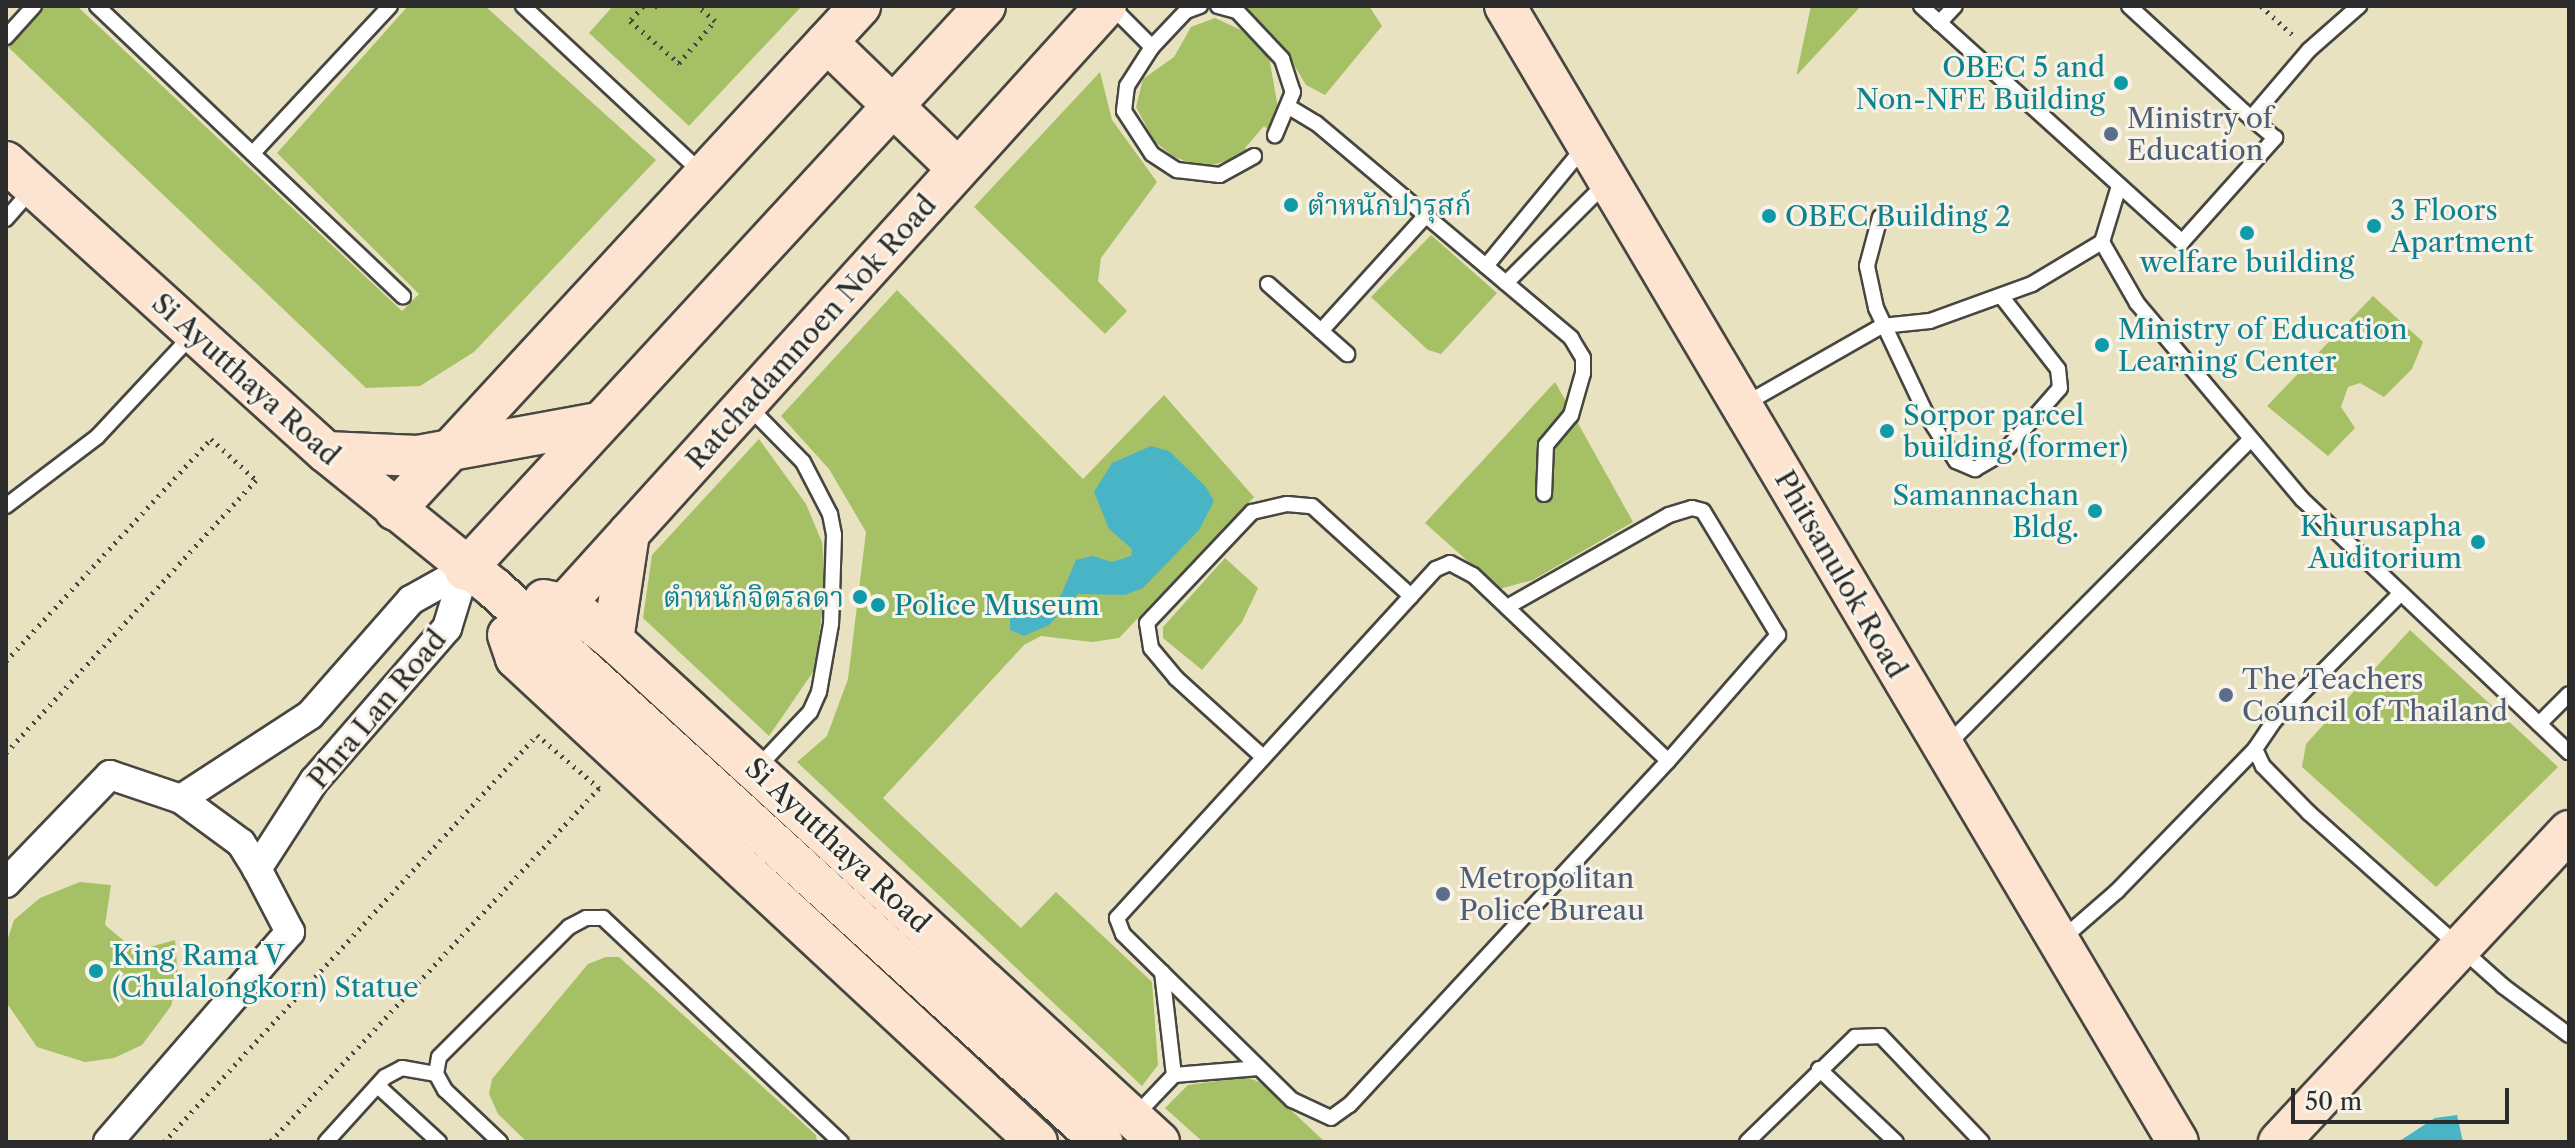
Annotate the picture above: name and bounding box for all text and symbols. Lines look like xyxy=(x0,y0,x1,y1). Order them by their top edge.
place label: OBEC 5 and Non-NFE Building xyxy=(1856,50,2105,116)
marker: OBEC 5 and Non-NFE Building xyxy=(2112,74,2130,92)
place label: Ministry of Education xyxy=(2127,101,2274,167)
marker: Ministry of Education xyxy=(2102,125,2120,143)
street label: Ratchadamnoen Nok Road xyxy=(679,188,943,476)
place label: ตำหนักปารุสก์ xyxy=(1307,188,1471,222)
place label: 3 Floors Apartment xyxy=(2390,193,2534,259)
marker: ตำหนักปารุสก์ xyxy=(1282,196,1300,214)
place label: OBEC Building 2 xyxy=(1785,199,2011,233)
marker: OBEC Building 2 xyxy=(1760,207,1778,225)
marker: 3 Floors Apartment xyxy=(2365,217,2383,235)
marker: welfare building xyxy=(2238,224,2256,242)
place label: welfare building xyxy=(2140,245,2354,279)
street label: Si Ayutthaya Road xyxy=(145,285,347,473)
place label: Ministry of Education Learning Center xyxy=(2118,312,2408,378)
marker: Ministry of Education Learning Center xyxy=(2093,336,2111,354)
place label: Sorpor parcel building (former) xyxy=(1903,398,2128,464)
marker: Sorpor parcel building (former) xyxy=(1878,422,1896,440)
street label: Phitsanulok Road xyxy=(1768,464,1914,684)
place label: Samannachan Bldg. xyxy=(1892,478,2079,544)
marker: Samannachan Bldg. xyxy=(2086,502,2104,520)
place label: Khurusapha Auditorium xyxy=(2300,509,2462,575)
marker: Khurusapha Auditorium xyxy=(2469,533,2487,551)
place label: ตำหนักจิตรลดา xyxy=(663,580,844,614)
marker: ตำหนักจิตรลดา xyxy=(851,588,869,606)
place label: Police Museum xyxy=(894,588,1100,622)
marker: Police Museum xyxy=(869,596,887,614)
street label: Phra Lan Road xyxy=(301,623,453,795)
place label: The Teachers Council of Thailand xyxy=(2242,662,2509,728)
marker: The Teachers Council of Thailand xyxy=(2217,686,2235,704)
street label: Si Ayutthaya Road xyxy=(738,750,938,940)
place label: Metropolitan Police Bureau xyxy=(1459,861,1645,927)
marker: Metropolitan Police Bureau xyxy=(1434,885,1452,903)
place label: King Rama V (Chulalongkorn) Statue xyxy=(112,938,419,1004)
marker: King Rama V (Chulalongkorn) Statue xyxy=(87,962,105,980)
scale bar xyxy=(2295,1072,2513,1122)
text: 50 m xyxy=(2305,1087,2362,1116)

